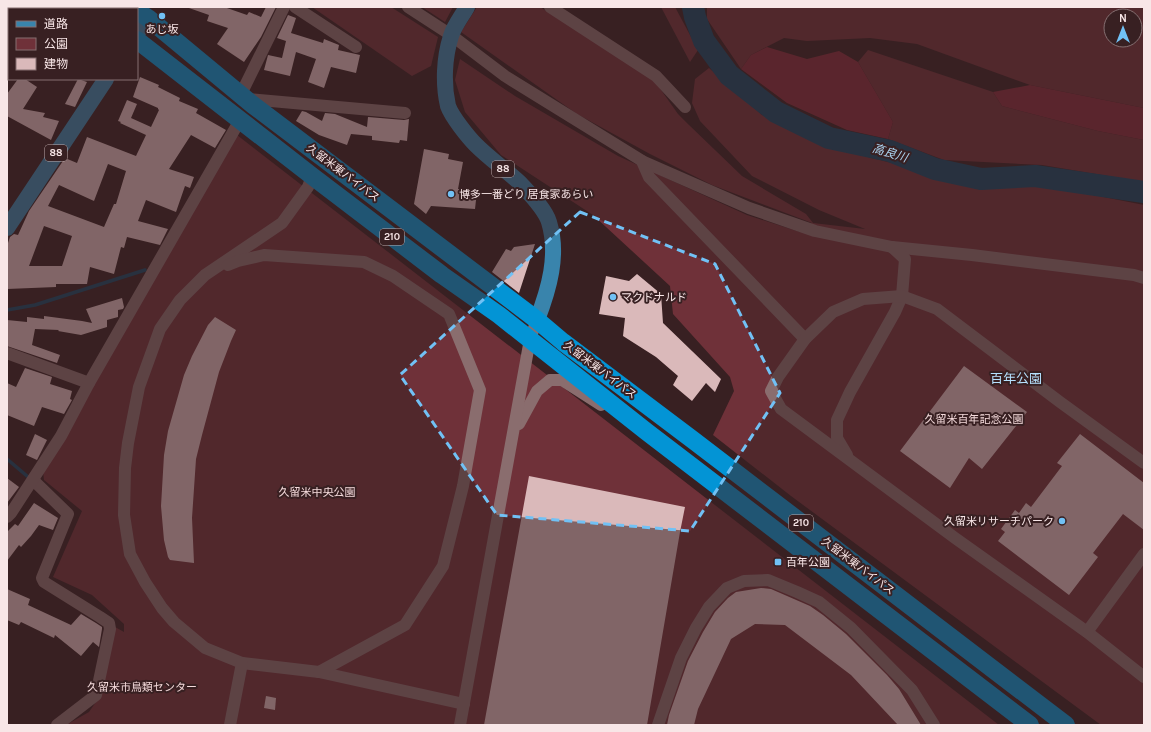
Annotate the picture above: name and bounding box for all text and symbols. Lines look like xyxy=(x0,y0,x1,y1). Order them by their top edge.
legend xyxy=(8,8,138,80)
north arrow xyxy=(1103,8,1143,48)
marker: あじ坂 xyxy=(157,11,167,21)
text: N xyxy=(1119,12,1127,25)
text: 道路 xyxy=(44,17,68,31)
place label: あじ坂 xyxy=(146,23,179,36)
text: 公園 xyxy=(44,37,68,51)
text: 建物 xyxy=(44,57,68,71)
street label: 久留米東バイパス xyxy=(304,141,382,205)
water label: 高良川 xyxy=(871,141,911,166)
road number: 88 xyxy=(45,145,67,161)
road number: 88 xyxy=(492,161,514,177)
place label: 博多一番どり 居食家あらい xyxy=(459,188,594,201)
marker: 博多一番どり 居食家あらい xyxy=(446,189,456,199)
road number: 210 xyxy=(380,229,404,245)
place label: マクドナルド xyxy=(621,291,687,304)
marker: マクドナルド xyxy=(608,292,618,302)
street label: 久留米東バイパス xyxy=(561,338,639,402)
district label: 百年公園 xyxy=(990,371,1042,386)
park label: 久留米百年記念公園 xyxy=(925,413,1024,426)
park label: 久留米中央公園 xyxy=(279,486,356,499)
road number: 210 xyxy=(789,515,813,531)
place label: 久留米リサーチパーク xyxy=(944,515,1054,528)
marker: 久留米リサーチパーク xyxy=(1057,516,1067,526)
street label: 久留米東バイパス xyxy=(819,534,897,598)
place label: 百年公園 xyxy=(786,556,830,569)
marker: 百年公園 xyxy=(773,557,783,567)
park label: 久留米市鳥類センター xyxy=(87,681,197,694)

